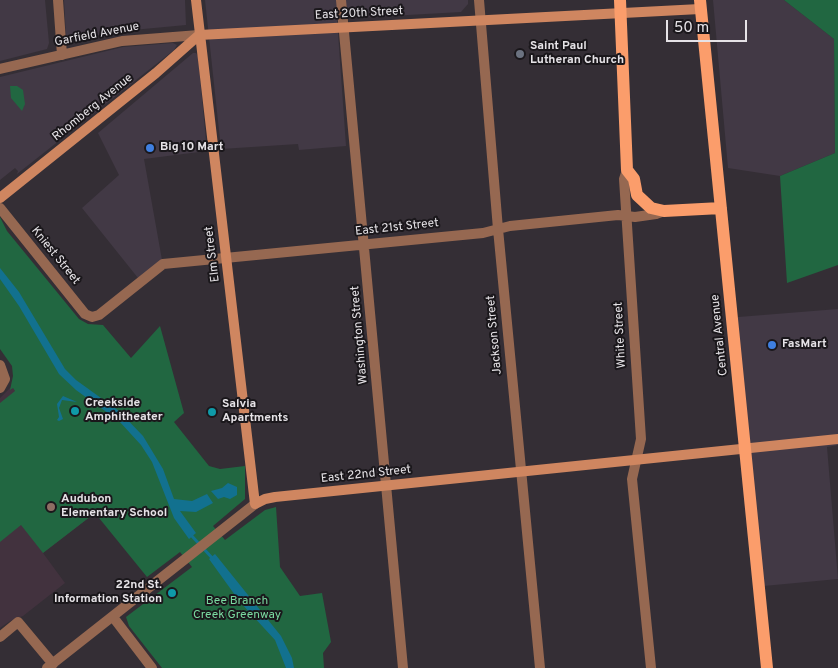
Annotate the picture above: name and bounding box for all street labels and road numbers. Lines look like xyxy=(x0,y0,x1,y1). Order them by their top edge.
street label: East 20th Street xyxy=(315,5,403,23)
street label: Garfield Avenue xyxy=(54,20,140,50)
street label: Rhomberg Avenue xyxy=(50,71,136,145)
street label: East 21st Street xyxy=(355,216,439,240)
street label: Kniest Street xyxy=(27,224,83,288)
street label: Elm Street xyxy=(202,225,224,283)
street label: Washington Street xyxy=(349,285,371,385)
street label: Central Avenue xyxy=(709,294,731,376)
street label: Jackson Street xyxy=(484,295,506,375)
street label: White Street xyxy=(612,301,630,369)
street label: East 22nd Street xyxy=(320,463,412,487)

